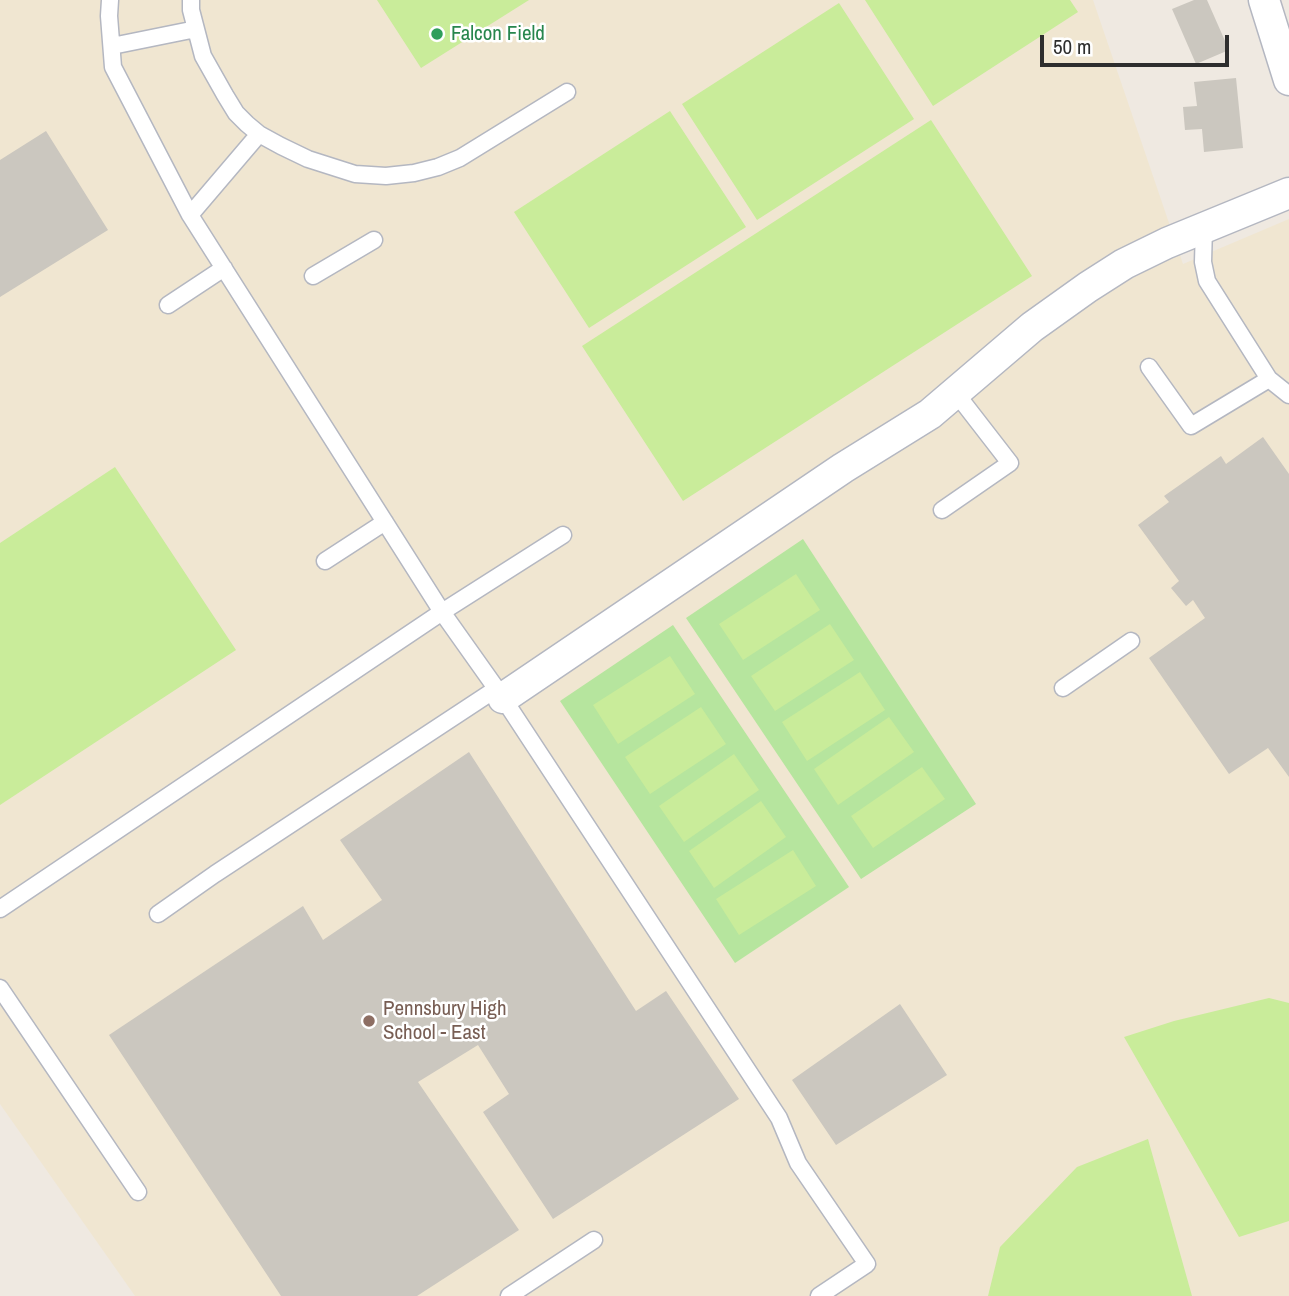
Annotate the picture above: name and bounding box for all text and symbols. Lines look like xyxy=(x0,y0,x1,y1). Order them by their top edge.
place label: Falcon Field xyxy=(451,21,545,47)
scale bar xyxy=(1044,21,1233,65)
marker: Falcon Field xyxy=(429,26,445,42)
text: 50 m xyxy=(1053,32,1091,61)
place label: Pennsbury High School - East xyxy=(383,996,506,1046)
marker: Pennsbury High School - East xyxy=(361,1013,377,1029)

